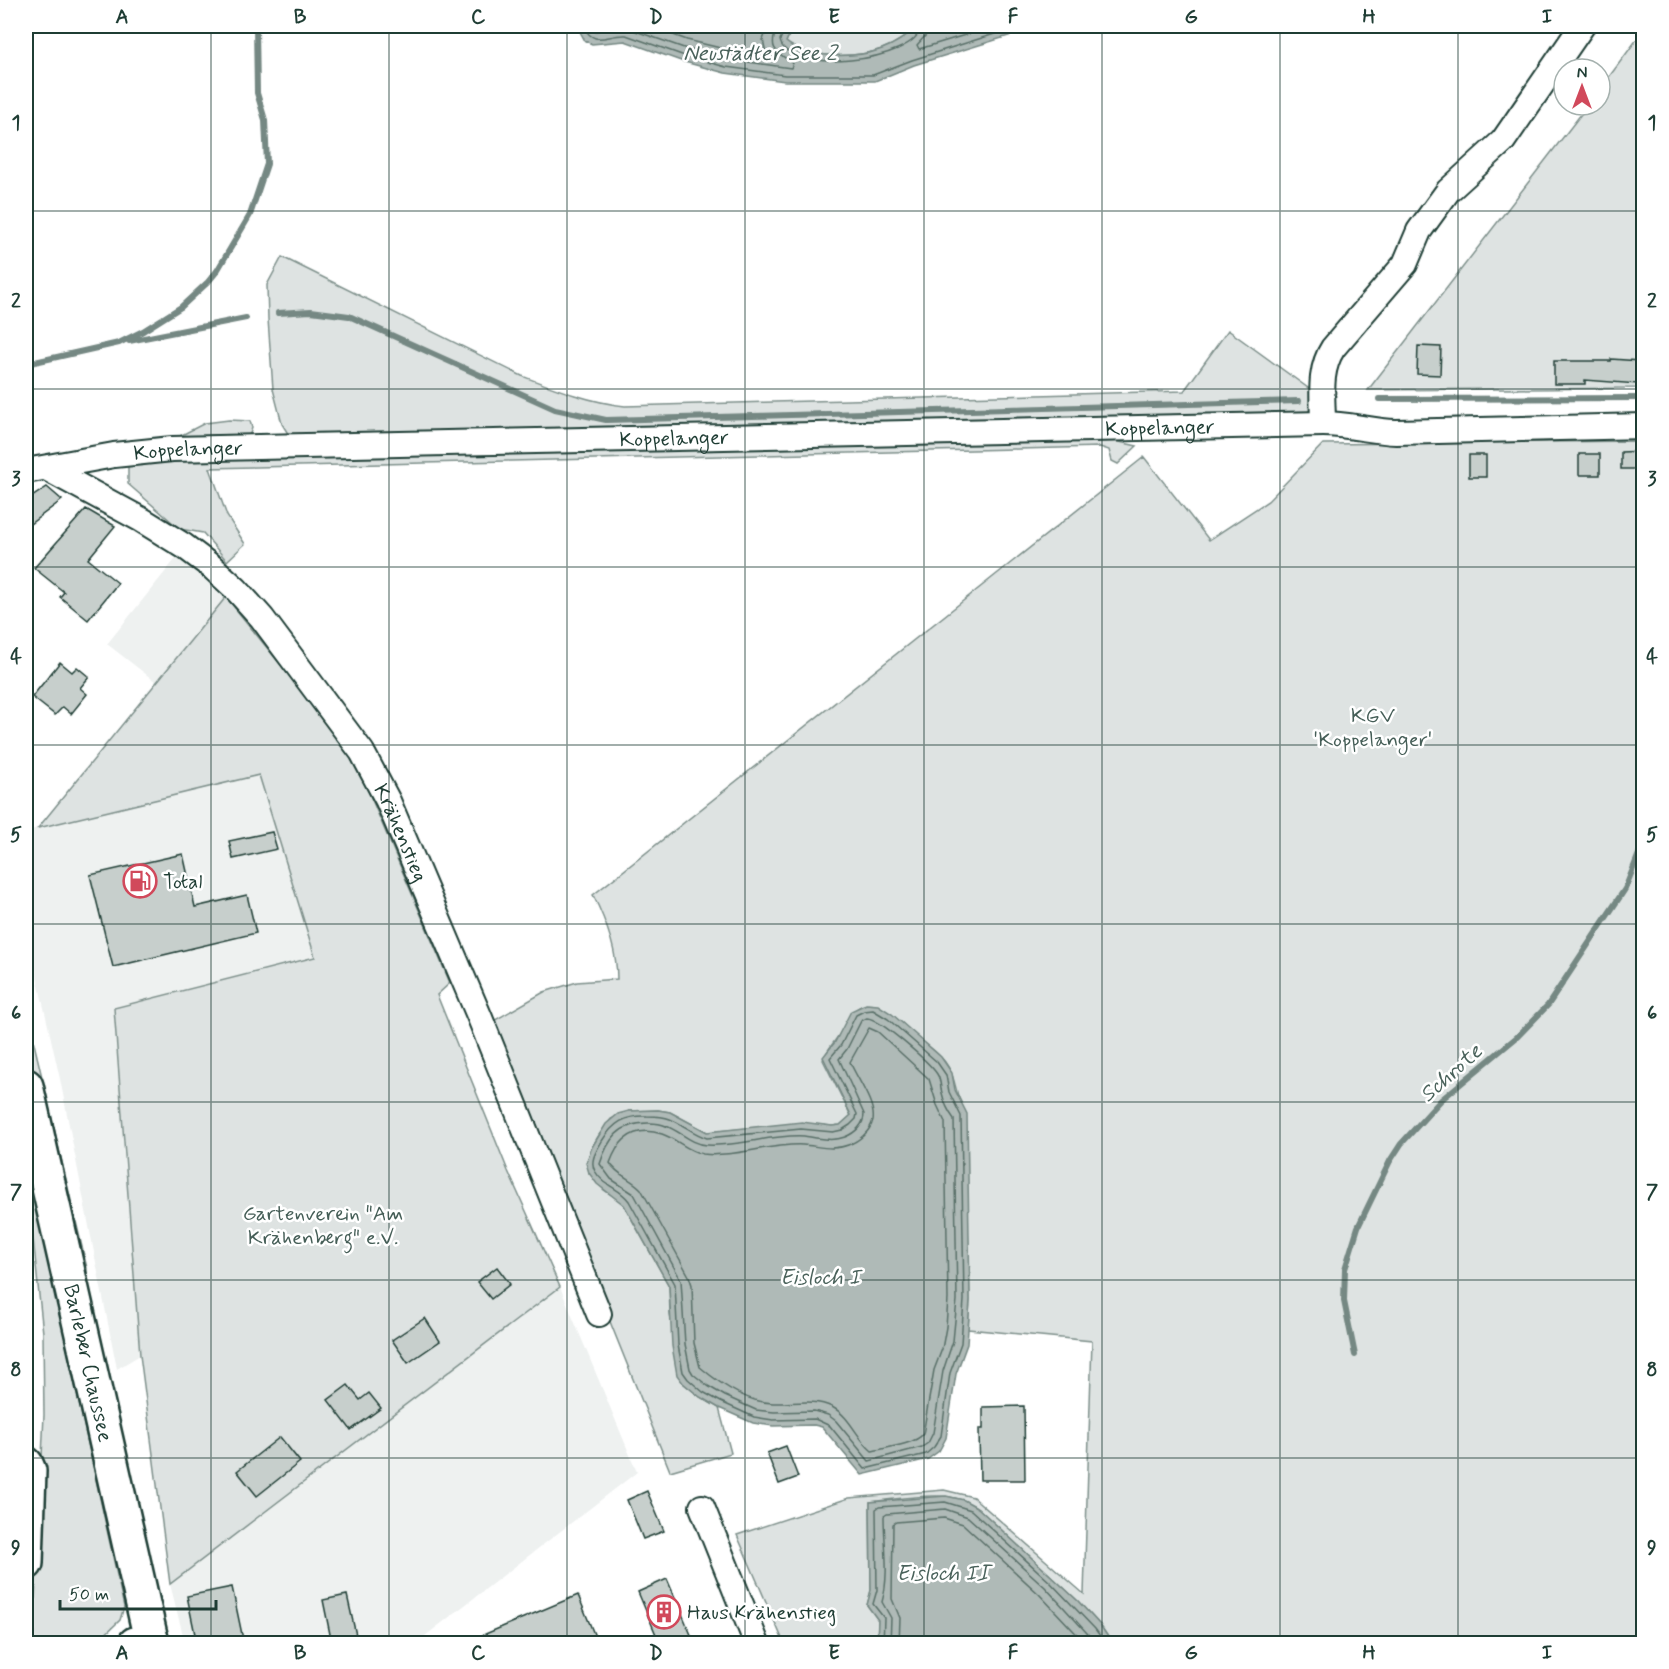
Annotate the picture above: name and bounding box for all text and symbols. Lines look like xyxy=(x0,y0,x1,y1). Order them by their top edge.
text: A xyxy=(115,4,129,31)
text: B xyxy=(294,4,307,31)
text: C xyxy=(471,4,486,31)
text: D xyxy=(649,4,663,31)
text: E xyxy=(828,4,840,31)
text: F xyxy=(1008,4,1019,31)
text: G xyxy=(1184,4,1198,31)
text: H xyxy=(1362,4,1376,31)
text: I xyxy=(1542,4,1552,31)
water label: Neustädter See 2 xyxy=(683,40,839,68)
north arrow xyxy=(1552,57,1612,117)
text: N xyxy=(1577,63,1587,84)
text: 1 xyxy=(12,110,20,137)
text: 1 xyxy=(1648,110,1656,137)
text: 2 xyxy=(11,288,21,315)
text: 2 xyxy=(1647,288,1657,315)
street label: Koppelanger xyxy=(1105,413,1215,444)
street label: Koppelanger xyxy=(619,424,729,454)
street label: Koppelanger xyxy=(132,434,244,468)
text: 3 xyxy=(11,466,21,493)
text: 3 xyxy=(1647,466,1657,493)
text: 4 xyxy=(10,644,22,671)
text: 4 xyxy=(1646,644,1658,671)
park label: KGV 'Koppelanger' xyxy=(1314,702,1432,755)
street label: Krähenstieg xyxy=(366,779,434,886)
text: 5 xyxy=(10,822,22,849)
text: 5 xyxy=(1646,822,1658,849)
fuel station icon: Total xyxy=(122,863,158,899)
place label: Total xyxy=(163,868,202,896)
text: 6 xyxy=(11,1000,21,1027)
text: 6 xyxy=(1647,1000,1657,1027)
water label: Schrote xyxy=(1414,1037,1489,1109)
text: 7 xyxy=(10,1179,22,1206)
text: 7 xyxy=(1646,1179,1658,1206)
park label: Gartenverein "Am Krähenberg" e.V. xyxy=(243,1200,403,1254)
water label: Eisloch I xyxy=(780,1264,863,1292)
street label: Barleber Chaussee xyxy=(56,1282,119,1445)
text: 8 xyxy=(10,1357,22,1384)
text: 8 xyxy=(1646,1357,1658,1384)
text: 9 xyxy=(11,1535,21,1562)
text: 9 xyxy=(1647,1535,1657,1562)
water label: Eisloch II xyxy=(896,1560,993,1588)
scale bar xyxy=(60,1573,216,1611)
text: 50 m xyxy=(69,1583,109,1607)
building icon: Haus Krähenstieg xyxy=(646,1594,682,1630)
place label: Haus Krähenstieg xyxy=(687,1599,836,1627)
text: A xyxy=(115,1640,129,1667)
text: B xyxy=(294,1640,307,1667)
text: C xyxy=(471,1640,486,1667)
text: D xyxy=(649,1640,663,1667)
text: E xyxy=(828,1640,840,1667)
text: F xyxy=(1008,1640,1019,1667)
text: G xyxy=(1184,1640,1198,1667)
text: H xyxy=(1362,1640,1376,1667)
text: I xyxy=(1542,1640,1552,1667)

